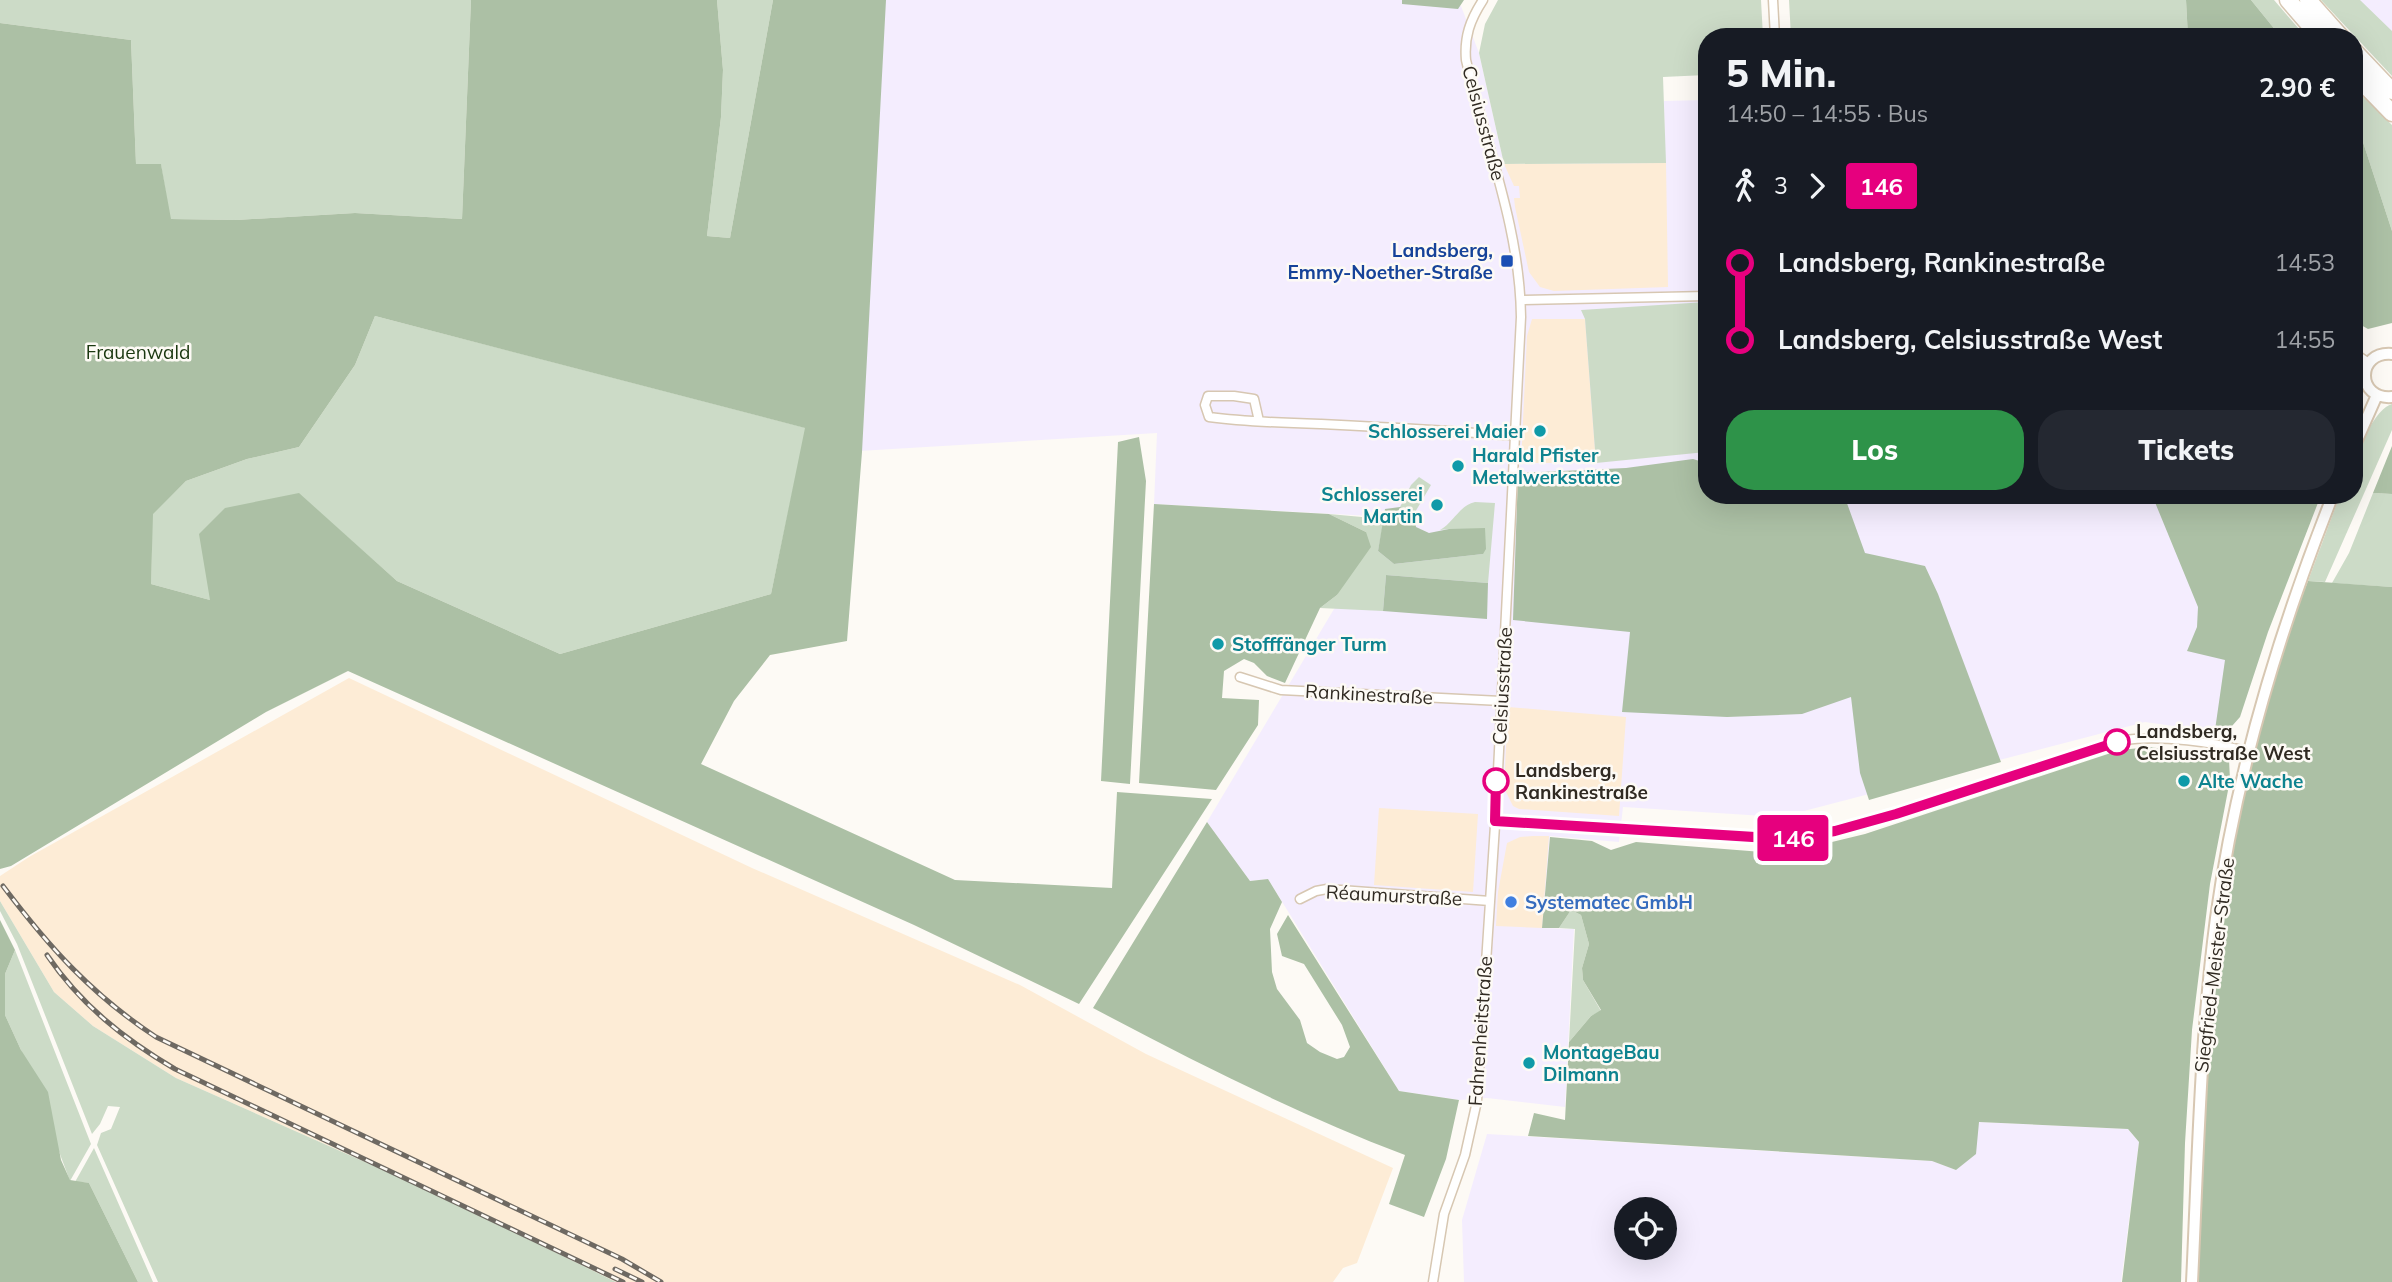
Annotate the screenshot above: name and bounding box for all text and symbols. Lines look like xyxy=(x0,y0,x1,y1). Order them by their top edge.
text: 5 Min. xyxy=(1726,49,1836,97)
street label: Celsiusstraße xyxy=(1457,63,1511,183)
text: 2.90 € xyxy=(2259,71,2335,104)
text: 14:50 – 14:55 · Bus xyxy=(1726,99,1928,128)
icon: walk xyxy=(1726,167,1764,205)
icon: forward xyxy=(1798,167,1836,205)
text: 3 xyxy=(1774,171,1788,200)
text: 146 xyxy=(1860,171,1903,201)
place label: Landsberg, Emmy-Noether-Straße xyxy=(1288,238,1493,284)
text: Landsberg, Rankinestraße xyxy=(1778,246,2105,279)
text: 14:53 xyxy=(2275,248,2335,277)
marker: Landsberg, Emmy-Noether-Straße xyxy=(1499,253,1515,269)
text: Landsberg, Celsiusstraße West xyxy=(1778,323,2162,356)
text: 14:55 xyxy=(2275,325,2335,354)
park label: Frauenwald xyxy=(86,340,190,364)
button: Los xyxy=(1726,410,2024,490)
button: Tickets xyxy=(2038,410,2335,490)
place label: Schlosserei Maier xyxy=(1368,419,1527,443)
marker: Schlosserei Maier xyxy=(1532,423,1548,439)
place label: Harald Pfister Metalwerkstätte xyxy=(1472,443,1620,489)
marker: Harald Pfister Metalwerkstätte xyxy=(1450,458,1466,474)
place label: Schlosserei Martin xyxy=(1321,482,1423,528)
marker: Schlosserei Martin xyxy=(1429,497,1445,513)
street label: Celsiusstraße xyxy=(1487,626,1517,746)
place label: Stofffänger Turm xyxy=(1232,632,1387,656)
marker: Stofffänger Turm xyxy=(1210,636,1226,652)
street label: Rankinestraße xyxy=(1304,679,1434,709)
place label: Landsberg, Celsiusstraße West xyxy=(2136,719,2310,765)
marker: Landsberg, Celsiusstraße West xyxy=(2104,729,2130,755)
place label: Landsberg, Rankinestraße xyxy=(1515,758,1648,804)
marker: Landsberg, Rankinestraße xyxy=(1483,768,1509,794)
place label: Alte Wache xyxy=(2198,769,2303,793)
marker: Alte Wache xyxy=(2176,773,2192,789)
line badge: 146 xyxy=(1753,815,1833,861)
text: 146 xyxy=(1771,823,1815,853)
street label: Siegfried-Meister-Straße xyxy=(2189,856,2239,1074)
street label: Réaumurstraße xyxy=(1325,879,1463,911)
place label: Systematec GmbH xyxy=(1525,890,1693,914)
marker: Systematec GmbH xyxy=(1503,894,1519,910)
street label: Fahrenheitstraße xyxy=(1463,955,1497,1107)
place label: MontageBau Dilmann xyxy=(1543,1040,1660,1086)
marker: MontageBau Dilmann xyxy=(1521,1055,1537,1071)
map controls xyxy=(1614,1197,1677,1260)
button: locate xyxy=(1614,1197,1677,1260)

